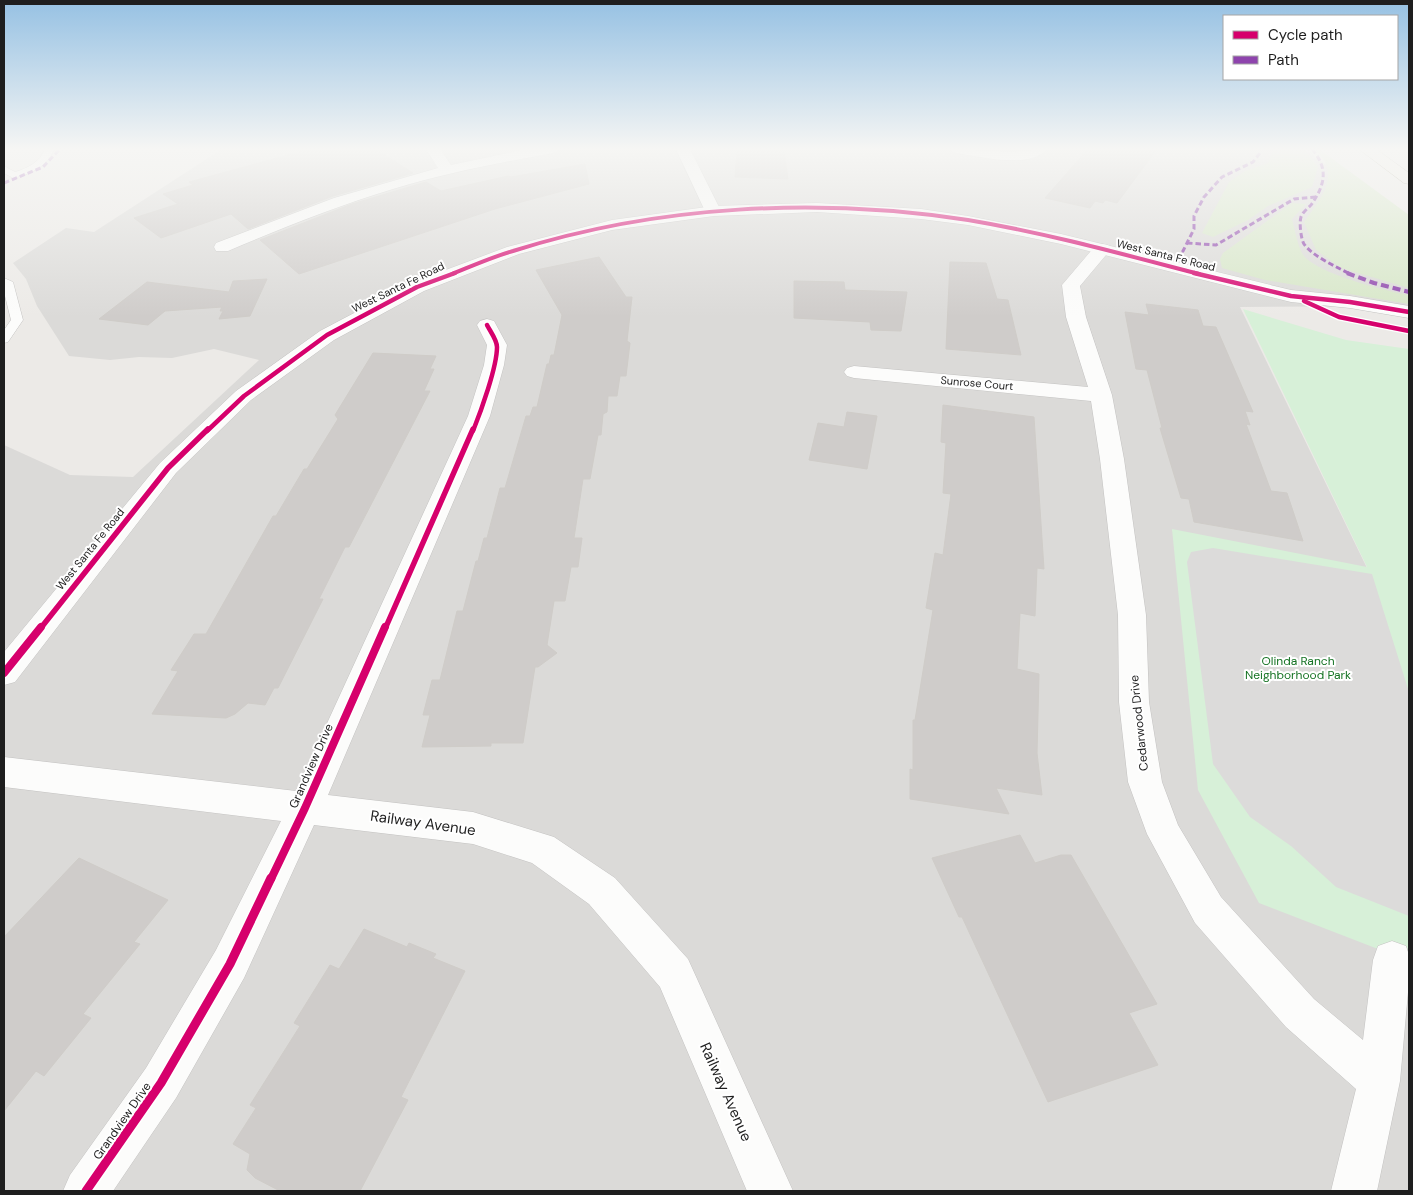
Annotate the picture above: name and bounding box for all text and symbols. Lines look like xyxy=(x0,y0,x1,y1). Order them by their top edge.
legend xyxy=(1223,15,1398,80)
text: Cycle path xyxy=(1268,25,1343,45)
text: Path xyxy=(1268,50,1299,70)
street label: West Santa Fe Road xyxy=(1115,236,1217,274)
street label: West Santa Fe Road xyxy=(349,258,447,315)
street label: Sunrose Court xyxy=(940,373,1014,393)
street label: West Santa Fe Road xyxy=(53,505,127,593)
park label: Olinda Ranch Neighborhood Park xyxy=(1245,653,1351,683)
street label: Cedarwood Drive xyxy=(1126,674,1152,772)
street label: Grandview Drive xyxy=(285,721,337,811)
street label: Railway Avenue xyxy=(369,806,477,840)
street label: Railway Avenue xyxy=(695,1039,757,1145)
street label: Grandview Drive xyxy=(89,1079,155,1163)

